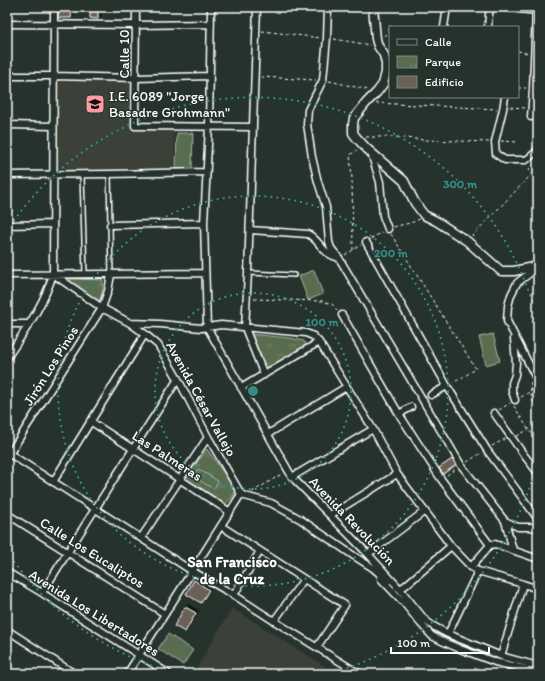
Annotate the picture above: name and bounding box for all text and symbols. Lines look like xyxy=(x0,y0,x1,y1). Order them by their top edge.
legend xyxy=(389,26,519,98)
street label: Calle 10 xyxy=(116,29,133,79)
text: Calle xyxy=(425,35,452,49)
text: Parque xyxy=(425,55,461,69)
text: Edificio xyxy=(425,75,464,89)
place label: I.E. 6089 "Jorge Basadre Grohmann" xyxy=(109,88,230,121)
school or university icon: I.E. 6089 "Jorge Basadre Grohmann" xyxy=(84,93,106,115)
text: 300 m xyxy=(443,177,478,191)
text: 200 m xyxy=(374,246,409,260)
text: 100 m xyxy=(305,315,339,329)
street label: Jirón Los Pinos xyxy=(20,323,82,409)
street label: Avenida César Vallejo xyxy=(162,338,240,460)
centre of rings xyxy=(246,384,260,398)
street label: Las Palmeras xyxy=(129,427,205,485)
street label: Avenida Revolución xyxy=(305,473,399,569)
street label: Calle Los Eucaliptos xyxy=(37,514,147,592)
district label: San Francisco de la Cruz xyxy=(187,553,277,588)
street label: Avenida Los Libertadores xyxy=(26,566,162,660)
scale bar xyxy=(391,629,489,655)
text: 100 m xyxy=(397,636,430,650)

